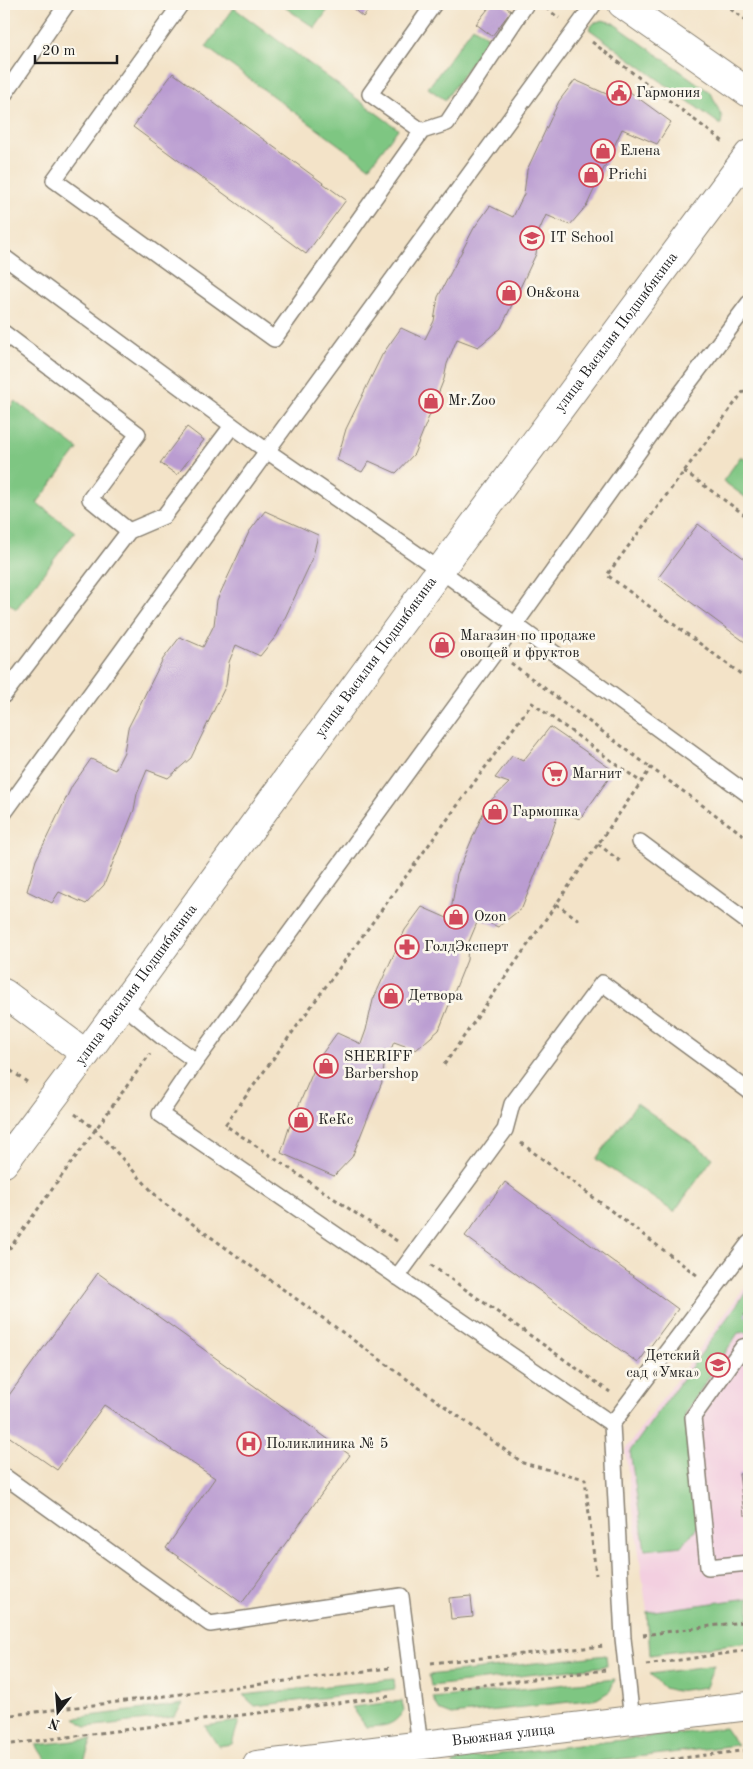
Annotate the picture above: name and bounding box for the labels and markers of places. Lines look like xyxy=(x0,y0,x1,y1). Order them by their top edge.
public building icon: Гармония xyxy=(606,80,632,106)
place label: Гармония xyxy=(636,86,700,101)
shop icon: Елена xyxy=(590,138,616,164)
place label: Елена xyxy=(620,144,661,159)
shop icon: Prichi xyxy=(578,162,604,188)
place label: Prichi xyxy=(608,168,647,183)
school or university icon: IT School xyxy=(519,225,545,251)
place label: IT School xyxy=(550,231,614,246)
shop icon: Он&она xyxy=(496,280,522,306)
place label: Он&она xyxy=(526,286,580,301)
shop icon: Mr.Zoo xyxy=(418,388,444,414)
place label: Mr.Zoo xyxy=(448,394,496,409)
place label: Магазин по продаже овощей и фруктов xyxy=(460,629,596,661)
shop icon: Магазин по продаже овощей и фруктов xyxy=(429,632,455,658)
supermarket icon: Магнит xyxy=(542,761,568,787)
place label: Магнит xyxy=(572,767,622,782)
shop icon: Гармошка xyxy=(482,799,508,825)
place label: Гармошка xyxy=(512,805,579,820)
shop icon: Ozon xyxy=(443,904,469,930)
place label: Ozon xyxy=(474,910,507,925)
pharmacy icon: ГолдЭксперт xyxy=(394,934,420,960)
place label: ГолдЭксперт xyxy=(424,940,509,955)
shop icon: Детвора xyxy=(378,983,404,1009)
place label: Детвора xyxy=(408,989,463,1004)
place label: SHERIFF Barbershop xyxy=(344,1050,419,1082)
shop icon: SHERIFF Barbershop xyxy=(313,1053,339,1079)
shop icon: КеКс xyxy=(288,1107,314,1133)
place label: КеКс xyxy=(318,1113,354,1128)
place label: Детский сад «Умка» xyxy=(626,1349,700,1381)
school or university icon: Детский сад «Умка» xyxy=(705,1352,731,1378)
hospital icon: Поликлиника № 5 xyxy=(236,1431,262,1457)
place label: Поликлиника № 5 xyxy=(266,1437,388,1452)

